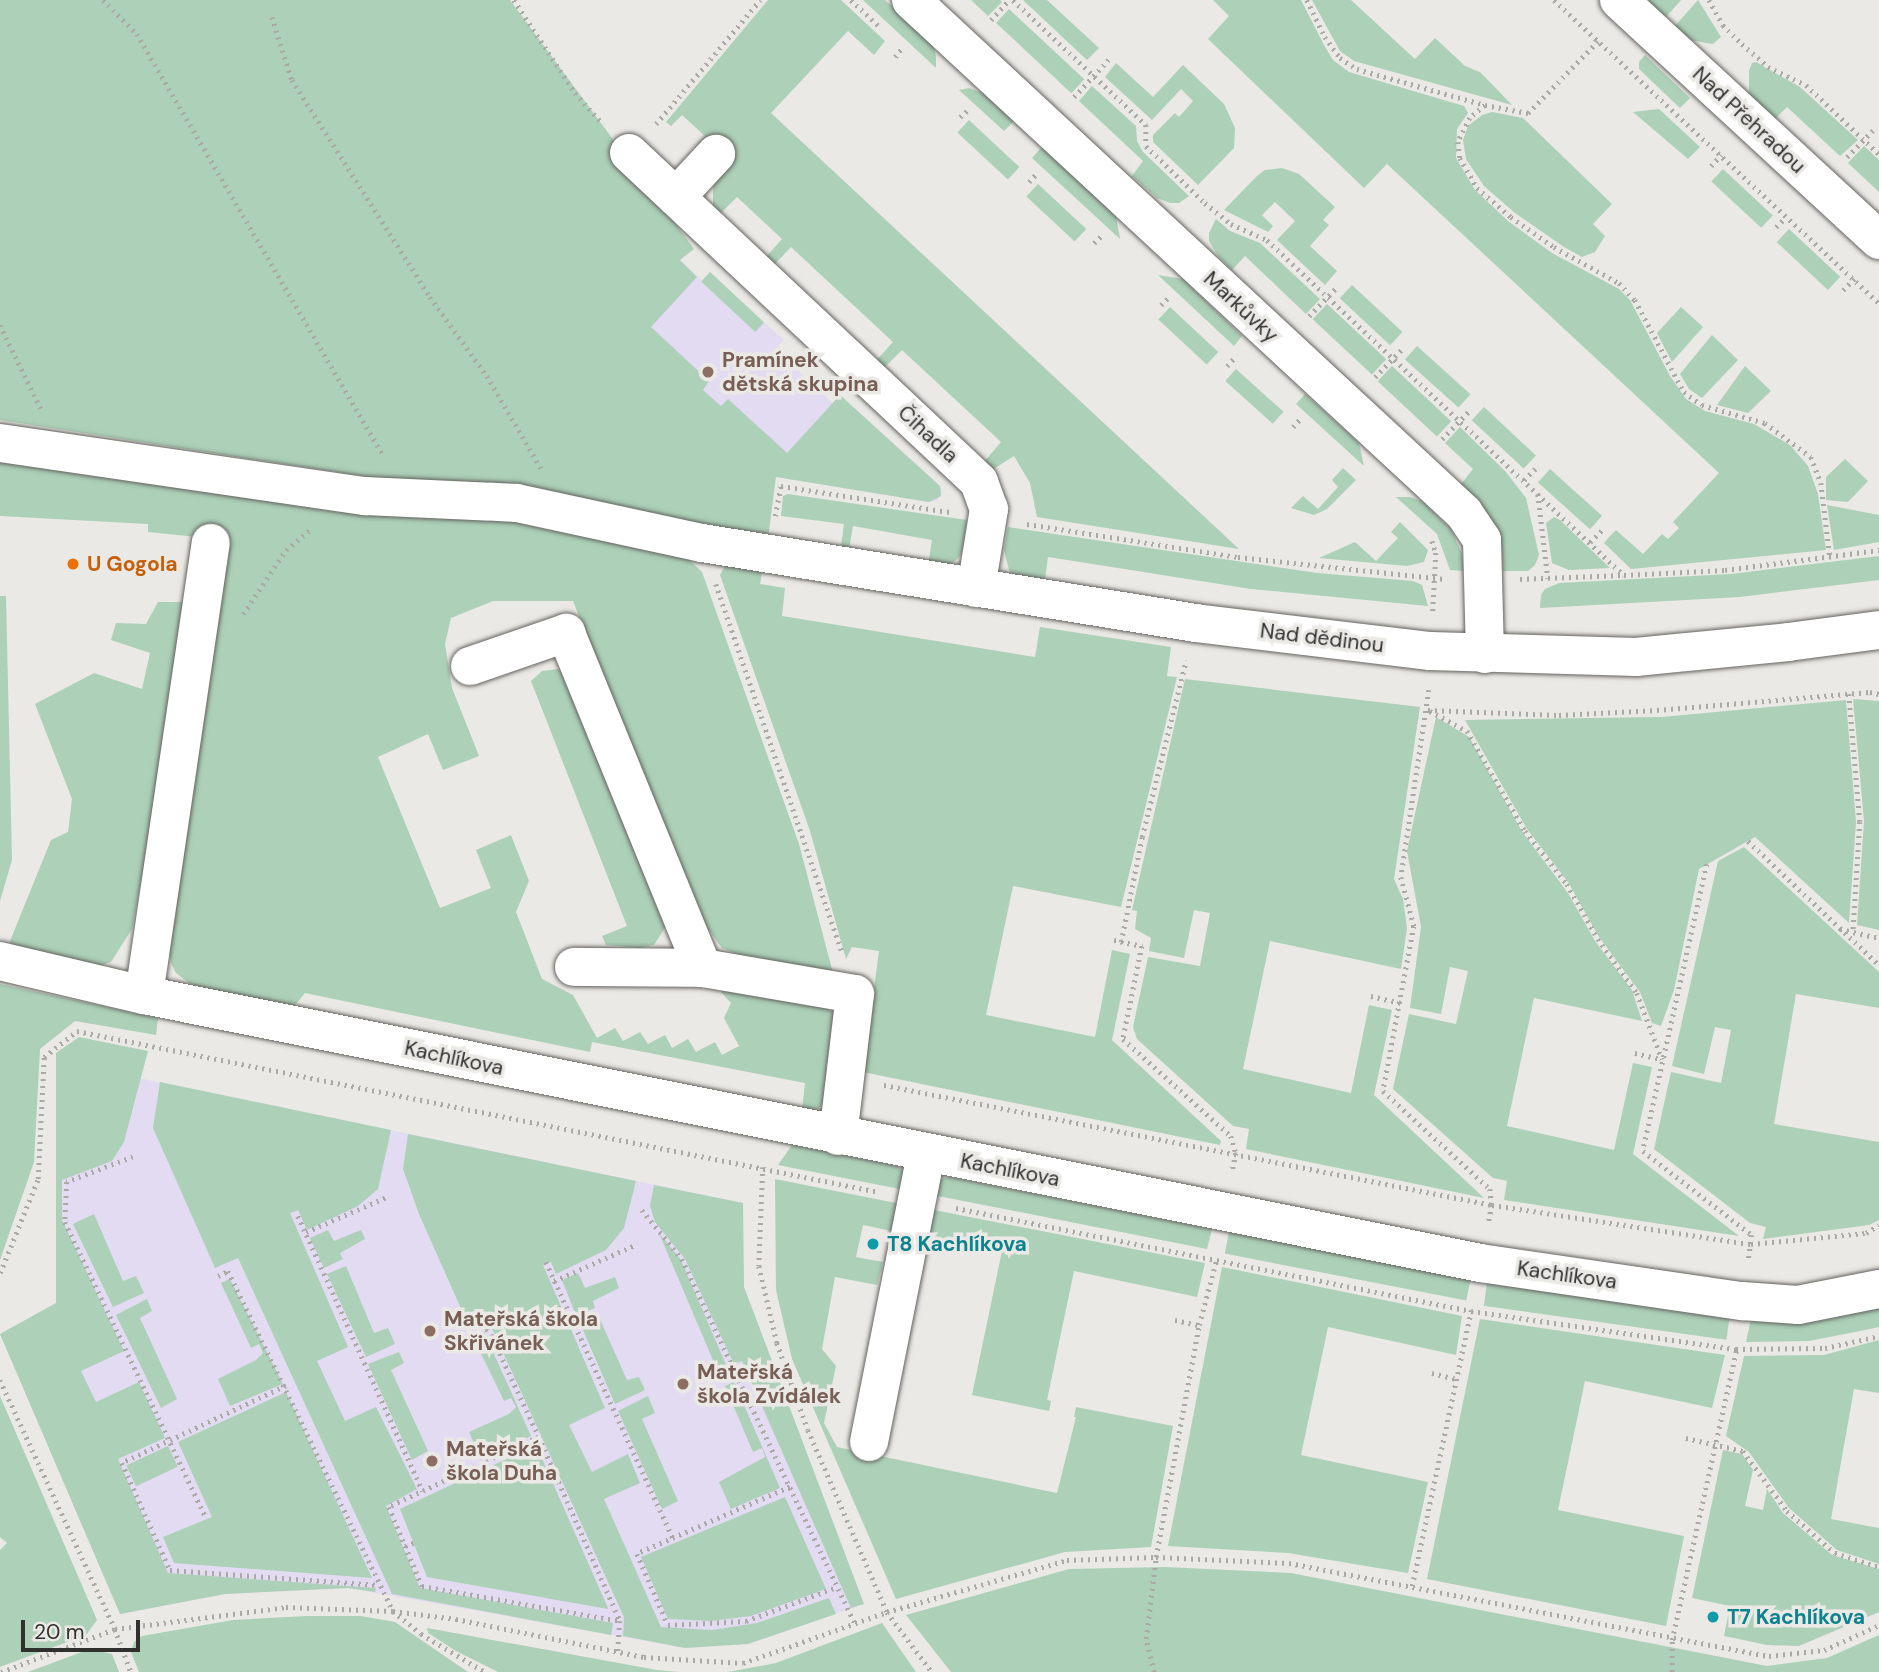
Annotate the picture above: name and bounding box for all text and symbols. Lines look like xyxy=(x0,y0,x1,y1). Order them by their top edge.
street label: Nad Přehradou xyxy=(1687,61,1811,179)
street label: Markůvky xyxy=(1198,266,1284,348)
place label: Pramínek dětská skupina xyxy=(722,347,879,397)
marker: Pramínek dětská skupina xyxy=(700,364,716,380)
street label: Čihadla xyxy=(893,400,963,468)
place label: U Gogola xyxy=(87,551,178,577)
marker: U Gogola xyxy=(65,556,81,572)
street label: Nad dědinou xyxy=(1259,618,1385,658)
street label: Kachlíkova xyxy=(402,1035,506,1081)
street label: Kachlíkova xyxy=(958,1148,1062,1192)
place label: T8 Kachlíkova xyxy=(887,1231,1027,1257)
marker: T8 Kachlíkova xyxy=(865,1236,881,1252)
street label: Kachlíkova xyxy=(1516,1256,1618,1294)
place label: Mateřská škola Skřivánek xyxy=(444,1306,598,1356)
marker: Mateřská škola Skřivánek xyxy=(422,1323,438,1339)
place label: Mateřská škola Zvídálek xyxy=(697,1359,841,1409)
marker: Mateřská škola Zvídálek xyxy=(675,1376,691,1392)
place label: Mateřská škola Duha xyxy=(446,1436,557,1486)
marker: Mateřská škola Duha xyxy=(424,1453,440,1469)
place label: T7 Kachlíkova xyxy=(1727,1604,1865,1630)
scale bar xyxy=(24,1606,144,1650)
marker: T7 Kachlíkova xyxy=(1705,1609,1721,1625)
text: 20 m xyxy=(34,1618,85,1646)

